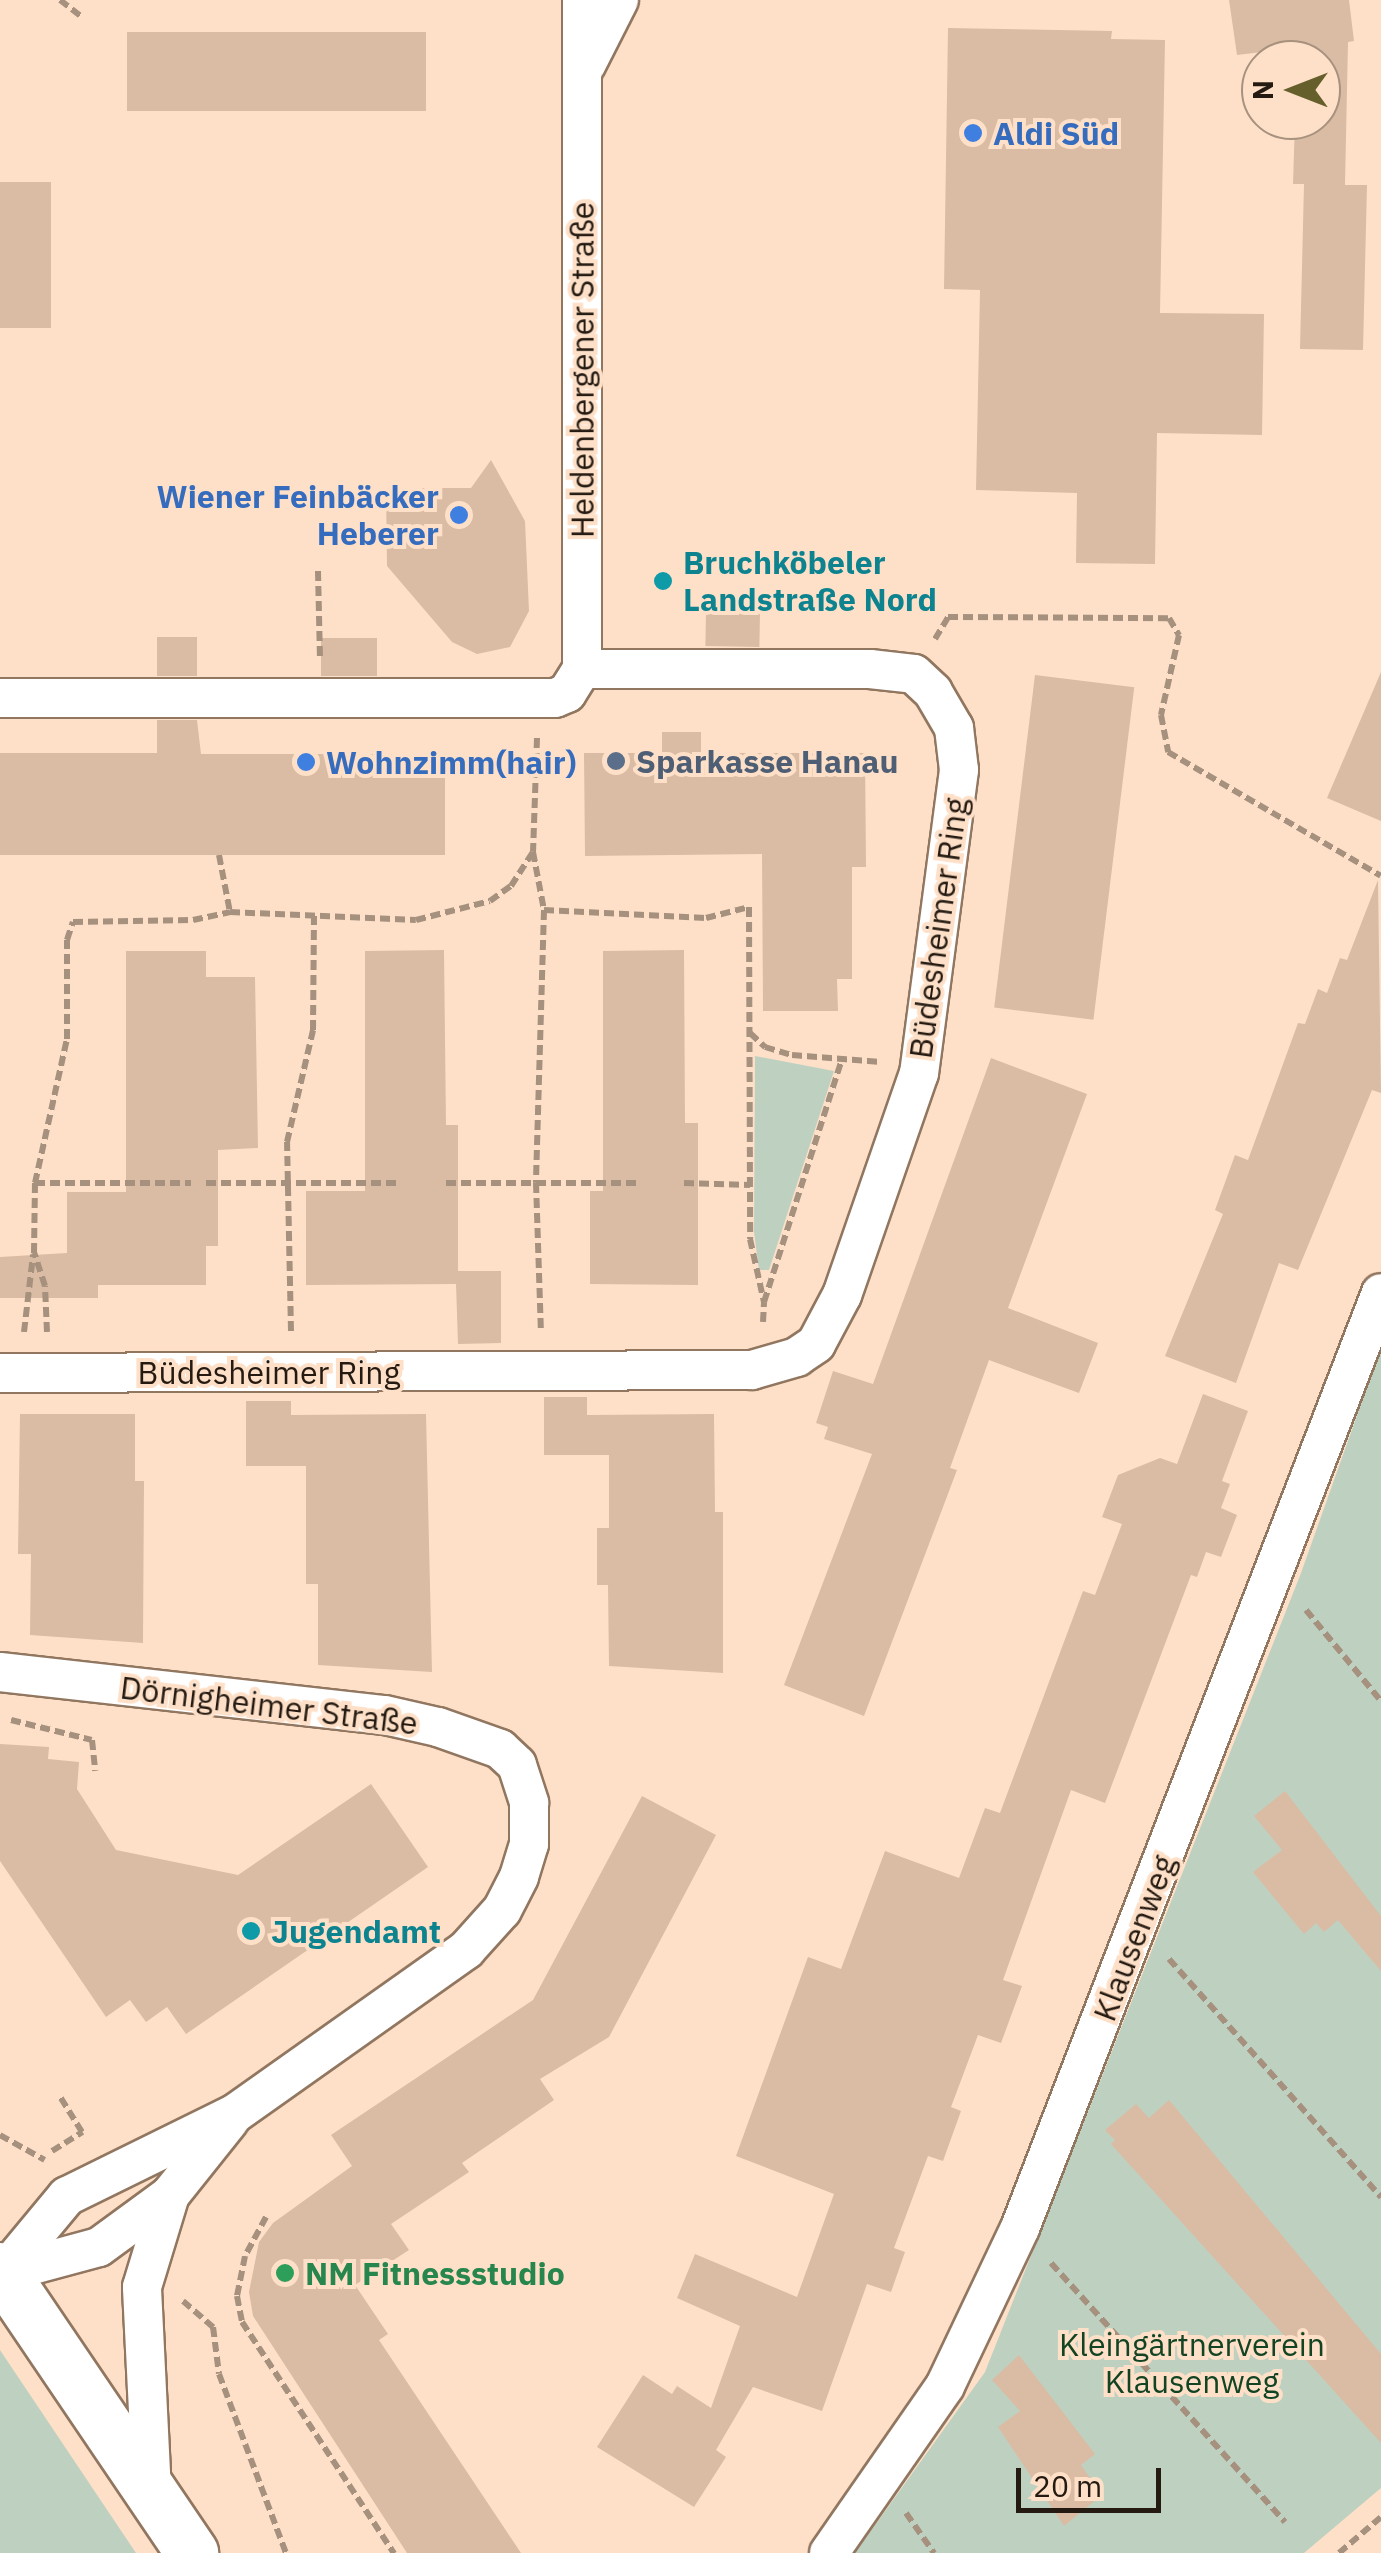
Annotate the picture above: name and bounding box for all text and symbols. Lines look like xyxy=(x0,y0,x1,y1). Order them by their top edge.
north arrow xyxy=(1241,40,1341,140)
text: N xyxy=(1244,80,1281,100)
place label: Aldi Süd xyxy=(993,114,1119,152)
marker: Aldi Süd xyxy=(962,122,984,144)
street label: Heldenbergener Straße xyxy=(563,202,601,538)
place label: Wiener Feinbäcker Heberer xyxy=(157,478,439,553)
marker: Wiener Feinbäcker Heberer xyxy=(448,504,470,526)
place label: Bruchköbeler Landstraße Nord xyxy=(683,544,937,619)
marker: Bruchköbeler Landstraße Nord xyxy=(652,570,674,592)
place label: Sparkasse Hanau xyxy=(636,742,899,780)
place label: Wohnzimm(hair) xyxy=(326,743,576,781)
marker: Sparkasse Hanau xyxy=(605,750,627,772)
marker: Wohnzimm(hair) xyxy=(295,751,317,773)
street label: Büdesheimer Ring xyxy=(901,795,975,1061)
street label: Büdesheimer Ring xyxy=(138,1353,400,1391)
street label: Dörnigheimer Straße xyxy=(118,1668,420,1742)
street label: Klausenweg xyxy=(1085,1850,1183,2026)
place label: Jugendamt xyxy=(271,1912,441,1950)
marker: Jugendamt xyxy=(240,1920,262,1942)
place label: NM Fitnessstudio xyxy=(305,2254,565,2292)
marker: NM Fitnessstudio xyxy=(274,2262,296,2284)
park label: Kleingärtnerverein Klausenweg xyxy=(1059,2326,1325,2401)
scale bar xyxy=(1021,2448,1166,2510)
text: 20 m xyxy=(1033,2466,1102,2505)

